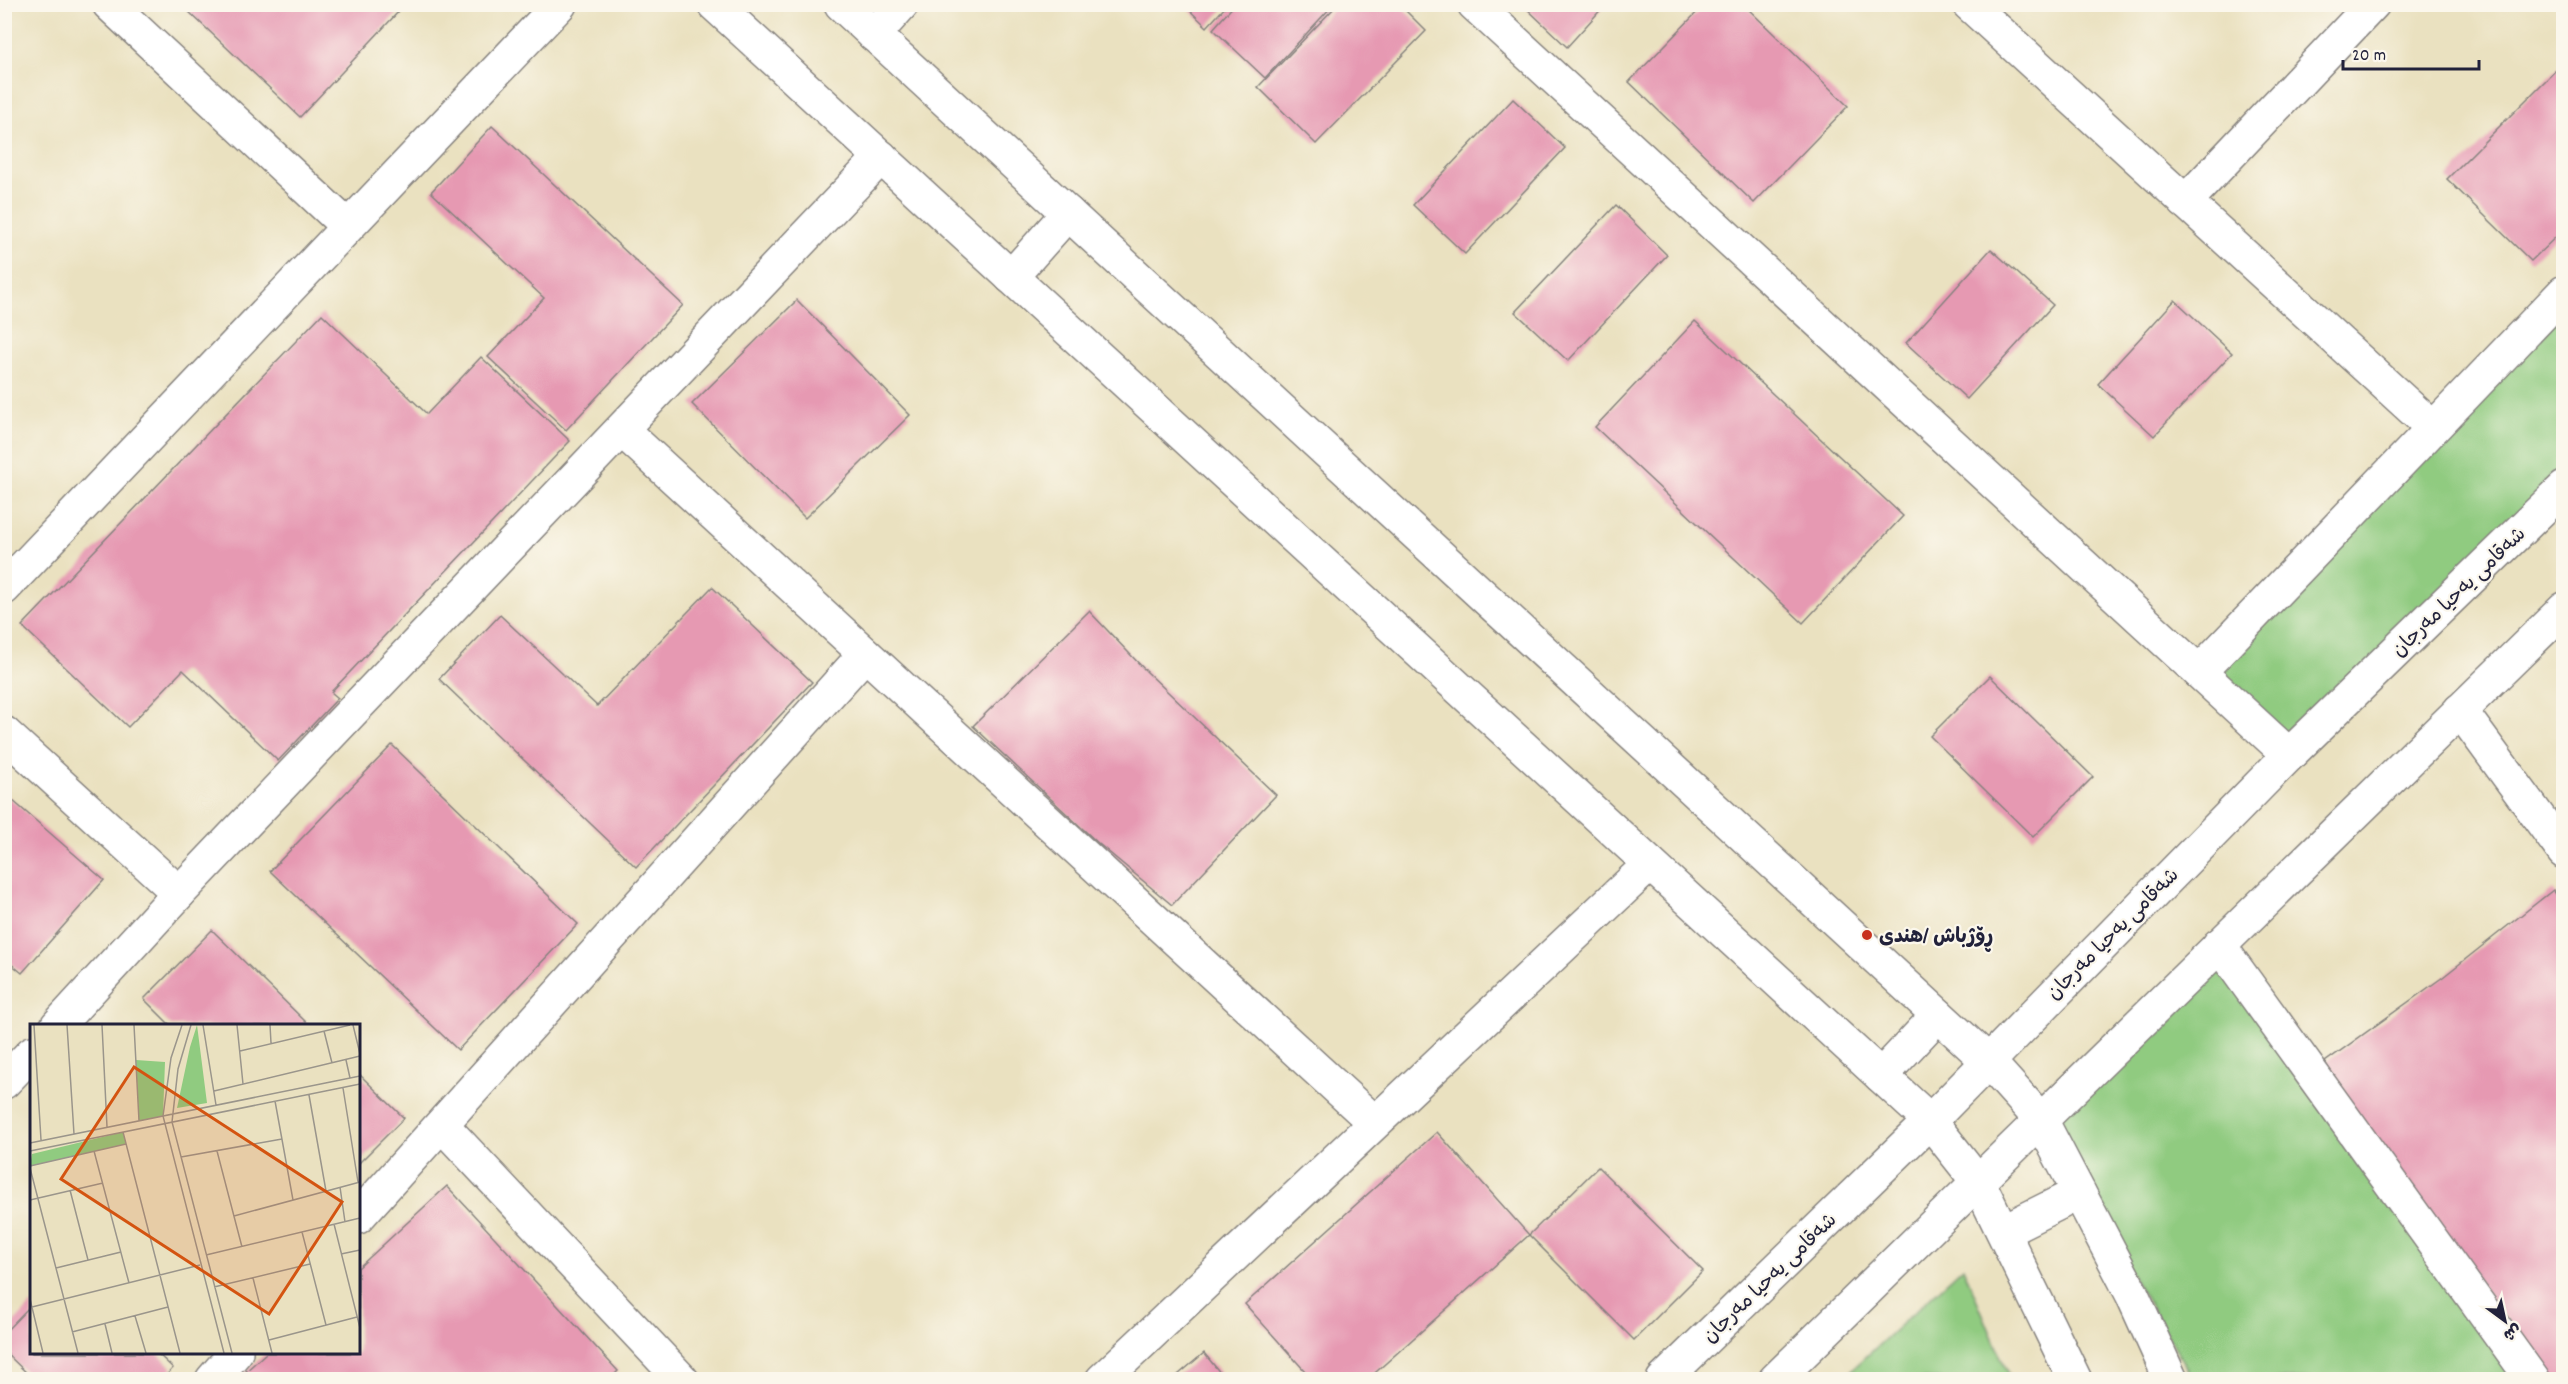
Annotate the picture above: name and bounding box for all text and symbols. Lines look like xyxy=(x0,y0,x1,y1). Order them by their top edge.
scale bar xyxy=(2343,33,2480,71)
text: 20 m xyxy=(2352,44,2386,69)
street label: شەقامی یەحیا مەرجان xyxy=(2387,522,2533,665)
street label: شەقامی یەحیا مەرجان xyxy=(2042,863,2187,1008)
place label: ڕۆژباش /ھندی xyxy=(1879,924,1993,952)
marker: ڕۆژباش /ھندی xyxy=(1860,928,1874,942)
inset map xyxy=(30,1024,360,1354)
street label: شەقامی یەحیا مەرجان xyxy=(1698,1208,1844,1351)
north arrow xyxy=(2475,1291,2535,1351)
text: ش xyxy=(2498,1317,2525,1346)

